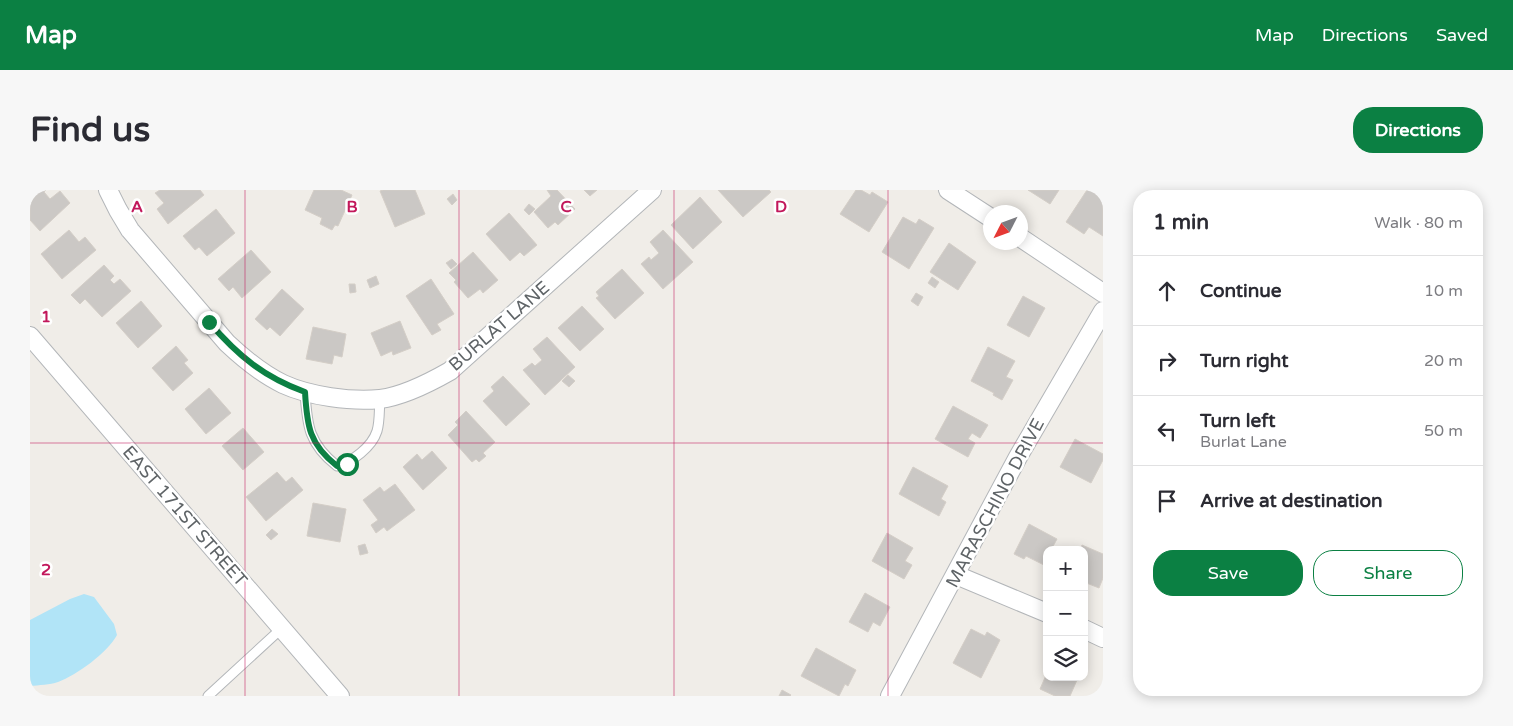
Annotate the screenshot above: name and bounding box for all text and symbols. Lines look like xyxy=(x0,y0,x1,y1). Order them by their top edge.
text: Map xyxy=(25,21,77,50)
text: Map xyxy=(1255,24,1294,46)
text: Directions xyxy=(1322,24,1408,46)
text: Saved xyxy=(1436,24,1488,46)
button: Directions xyxy=(1353,107,1483,153)
text: Find us xyxy=(30,109,150,151)
text: A xyxy=(131,197,143,217)
text: B xyxy=(346,197,358,217)
text: C xyxy=(560,197,572,217)
text: D xyxy=(775,197,787,217)
north arrow xyxy=(983,205,1028,250)
text: 1 min xyxy=(1153,210,1209,235)
text: Walk · 80 m xyxy=(1374,213,1463,233)
street label: BURLAT LANE xyxy=(444,276,554,376)
icon: ahead xyxy=(1153,277,1181,305)
text: Continue xyxy=(1200,280,1282,302)
text: 10 m xyxy=(1424,281,1463,301)
text: 1 xyxy=(41,307,51,327)
route end xyxy=(198,311,221,334)
icon: right xyxy=(1153,347,1181,375)
text: Turn right xyxy=(1200,350,1288,372)
text: 20 m xyxy=(1424,351,1463,371)
text: Turn left xyxy=(1200,410,1276,432)
street label: MARASCHINO DRIVE xyxy=(941,415,1049,591)
icon: left xyxy=(1153,417,1181,445)
text: 50 m xyxy=(1424,421,1463,441)
text: Burlat Lane xyxy=(1200,432,1287,452)
street label: EAST 171ST STREET xyxy=(118,441,252,591)
route start xyxy=(336,453,359,476)
icon: arrive xyxy=(1153,487,1181,515)
text: Arrive at destination xyxy=(1200,490,1383,512)
map controls xyxy=(1043,546,1088,681)
button: + xyxy=(1043,546,1088,591)
button: Save xyxy=(1153,550,1303,596)
button: Share xyxy=(1313,550,1463,596)
text: 2 xyxy=(41,560,51,580)
button: − xyxy=(1043,591,1088,636)
button: layers xyxy=(1043,636,1088,681)

